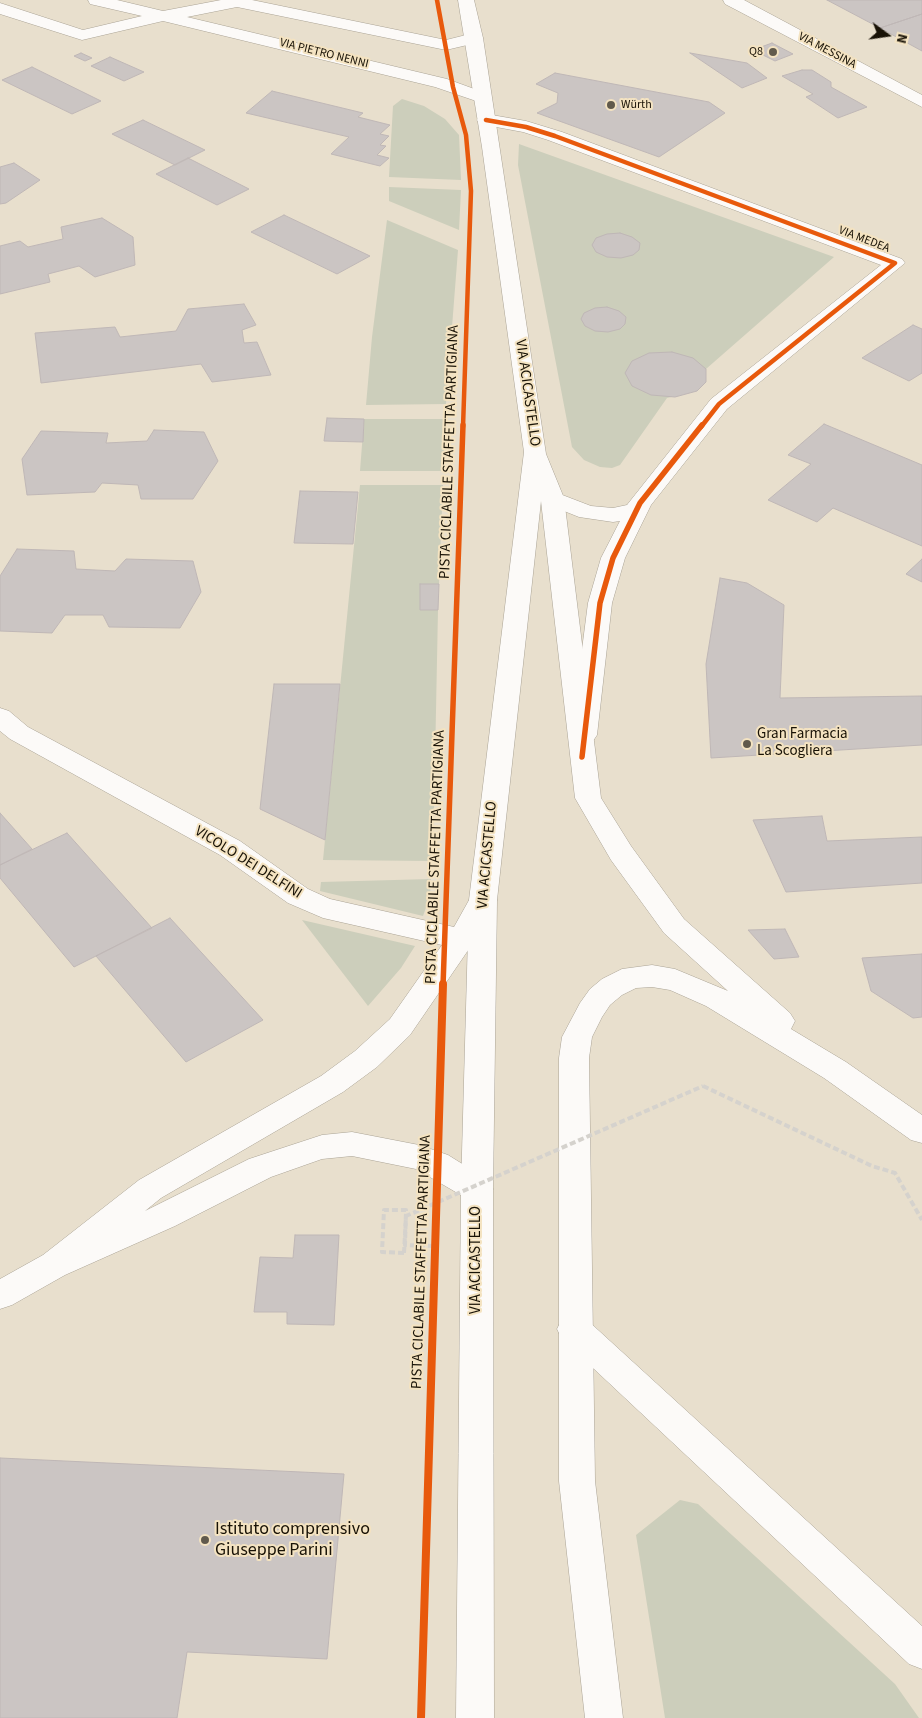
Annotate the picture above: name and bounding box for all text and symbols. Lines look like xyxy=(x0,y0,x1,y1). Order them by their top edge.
north arrow xyxy=(862,10,912,60)
street label: VIA MESSINA xyxy=(796,30,858,72)
text: N xyxy=(891,32,912,46)
street label: VIA PIETRO NENNI xyxy=(278,36,370,72)
place label: Q8 xyxy=(749,45,763,59)
marker: Q8 xyxy=(767,46,779,58)
place label: Würth xyxy=(621,98,652,112)
marker: Würth xyxy=(605,99,617,111)
street label: VIA MEDEA xyxy=(836,224,892,256)
street label: PISTA CICLABILE STAFFETTA PARTIGIANA xyxy=(437,325,463,579)
street label: VIA ACICASTELLO xyxy=(511,338,543,448)
place label: Gran Farmacia La Scogliera xyxy=(757,726,848,761)
street label: PISTA CICLABILE STAFFETTA PARTIGIANA xyxy=(423,730,449,984)
marker: Gran Farmacia La Scogliera xyxy=(741,738,753,750)
street label: VIA ACICASTELLO xyxy=(474,801,502,909)
street label: VICOLO DEI DELFINI xyxy=(191,823,305,903)
street label: PISTA CICLABILE STAFFETTA PARTIGIANA xyxy=(409,1135,435,1389)
street label: VIA ACICASTELLO xyxy=(468,1206,486,1314)
place label: Istituto comprensivo Giuseppe Parini xyxy=(215,1519,370,1562)
marker: Istituto comprensivo Giuseppe Parini xyxy=(199,1534,211,1546)

